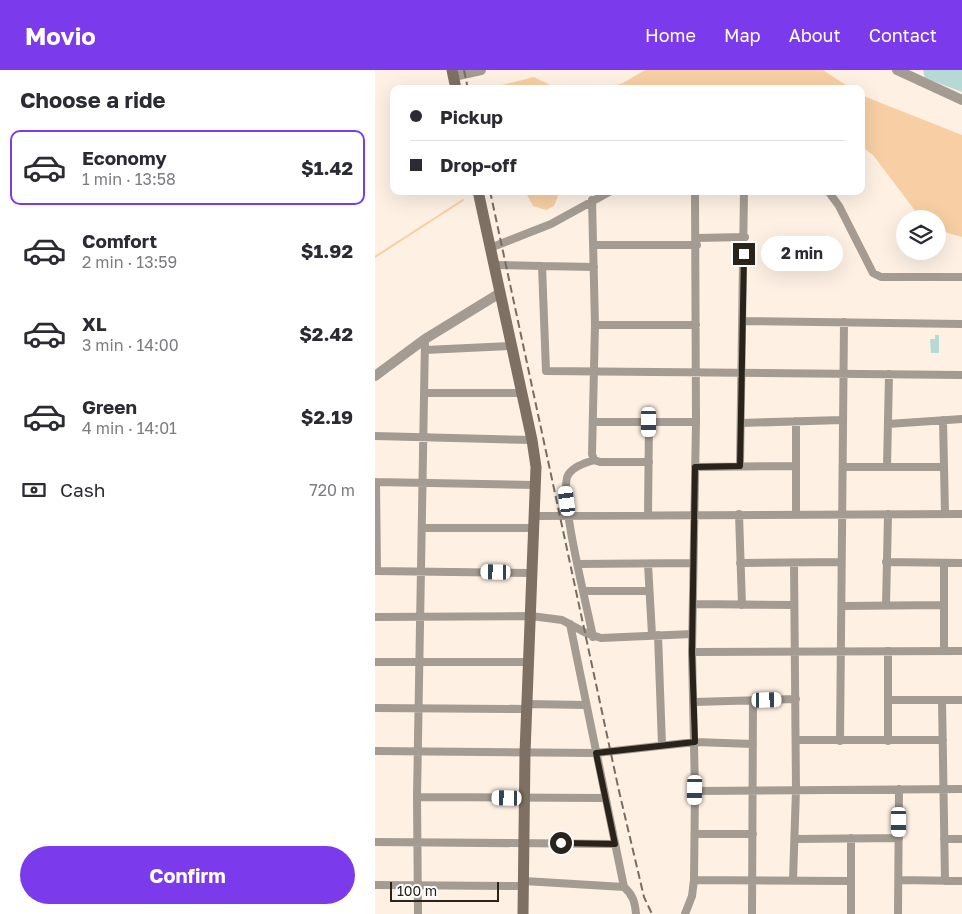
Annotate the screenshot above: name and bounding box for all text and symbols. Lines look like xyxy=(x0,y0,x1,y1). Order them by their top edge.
text: Movio xyxy=(25,21,96,50)
text: Home xyxy=(645,24,696,46)
text: Map xyxy=(724,24,761,46)
text: About xyxy=(789,24,841,46)
text: Contact xyxy=(869,24,937,46)
text: Choose a ride xyxy=(20,86,166,113)
text: Pickup xyxy=(440,105,503,128)
icon: car xyxy=(22,145,67,190)
text: Economy xyxy=(82,146,167,169)
text: Drop-off xyxy=(440,153,517,176)
text: $1.42 xyxy=(301,156,353,179)
text: 1 min · 13:58 xyxy=(82,169,176,189)
map controls xyxy=(896,210,946,260)
button: layers xyxy=(896,210,946,260)
icon: car xyxy=(22,228,67,273)
text: Comfort xyxy=(82,229,157,252)
callout: 2 min xyxy=(761,236,844,272)
text: $1.92 xyxy=(301,239,353,262)
route end xyxy=(733,243,755,265)
text: 2 min xyxy=(781,243,823,263)
text: 2 min · 13:59 xyxy=(82,252,177,272)
icon: car xyxy=(22,311,67,356)
text: XL xyxy=(82,312,107,335)
text: $2.42 xyxy=(299,322,353,345)
text: 3 min · 14:00 xyxy=(82,335,179,355)
icon: car xyxy=(22,394,67,439)
text: Green xyxy=(82,395,137,418)
text: $2.19 xyxy=(301,405,353,428)
car xyxy=(641,407,656,437)
text: 4 min · 14:01 xyxy=(82,418,177,438)
icon: cash xyxy=(20,476,48,504)
text: Cash xyxy=(60,478,105,501)
text: 720 m xyxy=(309,480,355,500)
car xyxy=(557,485,576,517)
car xyxy=(480,564,511,580)
car xyxy=(751,692,782,708)
car xyxy=(687,775,702,805)
car xyxy=(491,790,522,806)
car xyxy=(891,807,906,837)
route start xyxy=(550,832,572,854)
button: Confirm xyxy=(20,846,355,904)
scale bar xyxy=(390,879,499,902)
text: 100 m xyxy=(397,882,437,899)

